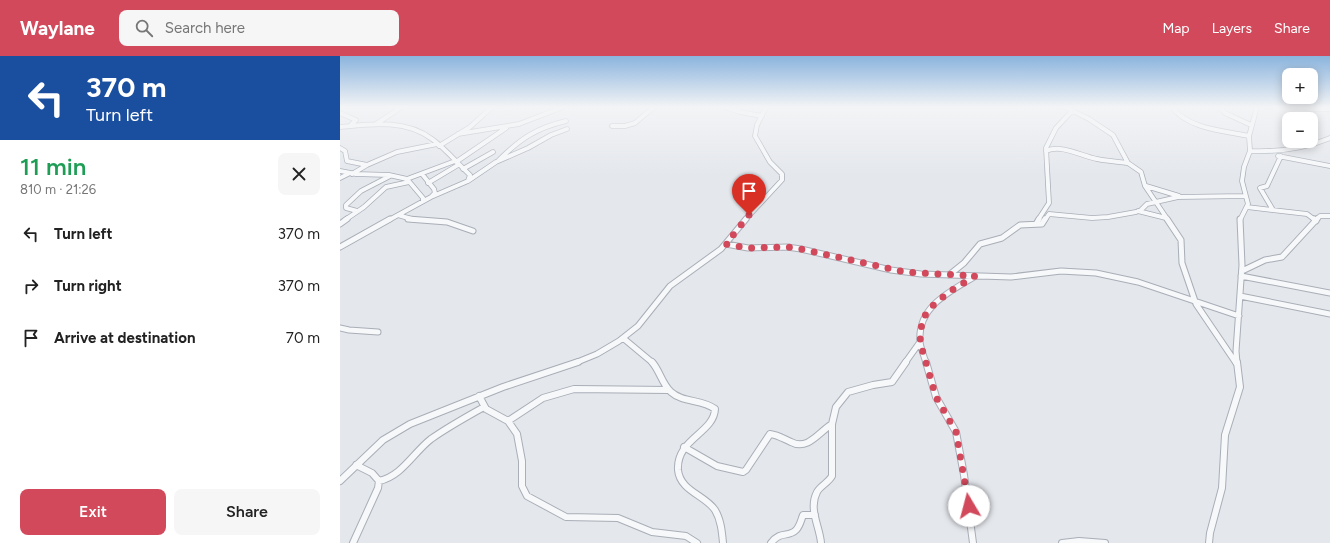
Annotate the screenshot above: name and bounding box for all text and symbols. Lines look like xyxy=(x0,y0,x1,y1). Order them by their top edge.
search box xyxy=(119,10,399,46)
text: Waylane xyxy=(20,17,95,40)
icon: search xyxy=(133,17,155,39)
text: Search here xyxy=(165,19,245,37)
text: Map xyxy=(1162,20,1190,37)
text: Layers xyxy=(1212,20,1252,37)
text: Share xyxy=(1274,20,1310,37)
map controls xyxy=(1282,68,1318,148)
button: + xyxy=(1282,68,1318,104)
text: 370 m xyxy=(86,70,166,104)
icon: left xyxy=(20,72,72,124)
text: Turn left xyxy=(86,104,153,126)
button: − xyxy=(1282,112,1318,148)
text: 11 min xyxy=(20,152,86,181)
button: close xyxy=(278,153,320,195)
pin xyxy=(732,174,766,215)
icon: arrive xyxy=(738,180,760,202)
text: 810 m · 21:26 xyxy=(20,182,96,197)
icon: left xyxy=(20,223,42,245)
text: Turn left xyxy=(54,225,112,243)
text: 370 m xyxy=(278,225,320,243)
icon: right xyxy=(20,275,42,297)
text: Turn right xyxy=(54,277,122,295)
text: 370 m xyxy=(278,277,320,295)
icon: arrive xyxy=(20,327,42,349)
text: Arrive at destination xyxy=(54,329,195,347)
text: 70 m xyxy=(286,329,320,347)
position arrow xyxy=(948,485,990,527)
button: Exit xyxy=(20,489,166,535)
button: Share xyxy=(174,489,320,535)

